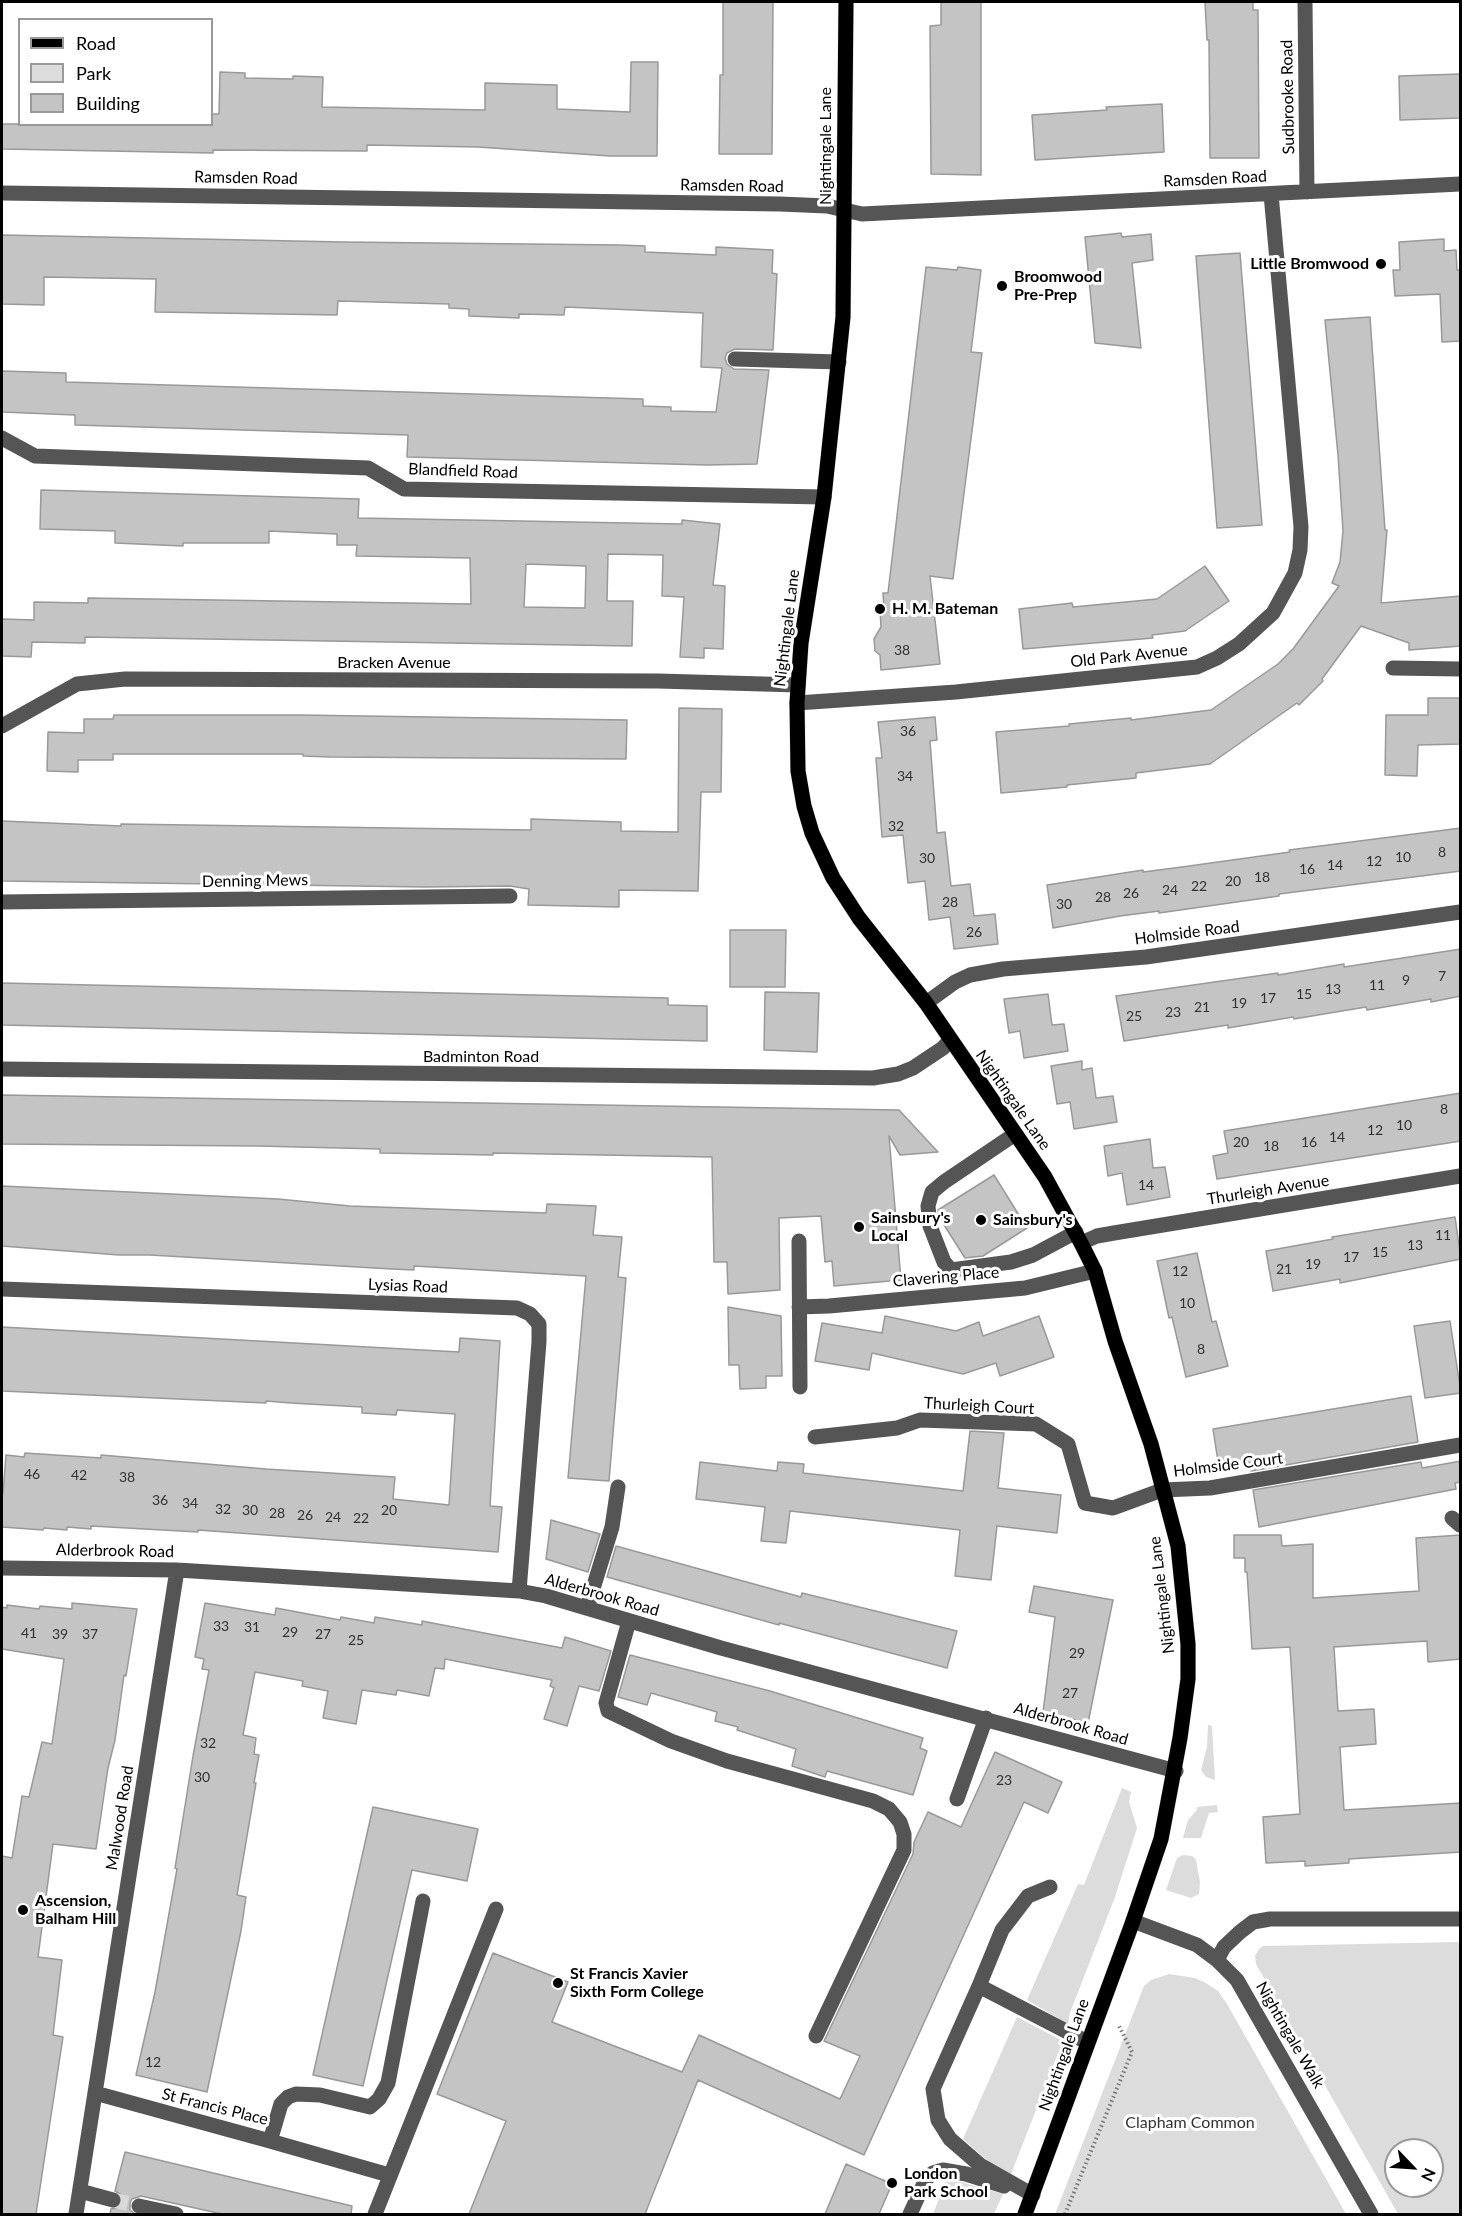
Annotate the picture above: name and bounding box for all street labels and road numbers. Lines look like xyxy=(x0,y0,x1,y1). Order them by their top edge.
street label: Sudbrooke Road xyxy=(1277,39,1299,155)
street label: Nightingale Lane xyxy=(816,87,836,205)
street label: Ramsden Road xyxy=(194,167,298,189)
street label: Ramsden Road xyxy=(1163,167,1267,191)
street label: Ramsden Road xyxy=(680,175,784,197)
street label: Blandfield Road xyxy=(408,459,518,483)
street label: Nightingale Lane xyxy=(770,568,804,688)
street label: Old Park Avenue xyxy=(1069,640,1189,672)
street label: Bracken Avenue xyxy=(337,653,451,673)
street label: Denning Mews xyxy=(202,870,308,892)
street label: Holmside Road xyxy=(1133,917,1241,949)
street label: Nightingale Lane xyxy=(971,1046,1055,1154)
street label: Badminton Road xyxy=(423,1047,539,1067)
street label: Thurleigh Avenue xyxy=(1206,1171,1330,1209)
street label: Clavering Place xyxy=(892,1263,1000,1291)
street label: Lysias Road xyxy=(368,1275,448,1297)
street label: Thurleigh Court xyxy=(923,1394,1035,1418)
street label: Holmside Court xyxy=(1172,1449,1284,1481)
street label: Nightingale Lane xyxy=(1145,1535,1179,1655)
street label: Alderbrook Road xyxy=(56,1540,174,1562)
street label: Alderbrook Road xyxy=(543,1569,661,1621)
street label: Alderbrook Road xyxy=(1012,1698,1130,1750)
street label: Malwood Road xyxy=(102,1764,138,1872)
street label: Nightingale Walk xyxy=(1252,1978,1328,2092)
street label: Nightingale Lane xyxy=(1035,1996,1093,2114)
street label: St Francis Place xyxy=(160,2085,270,2129)

